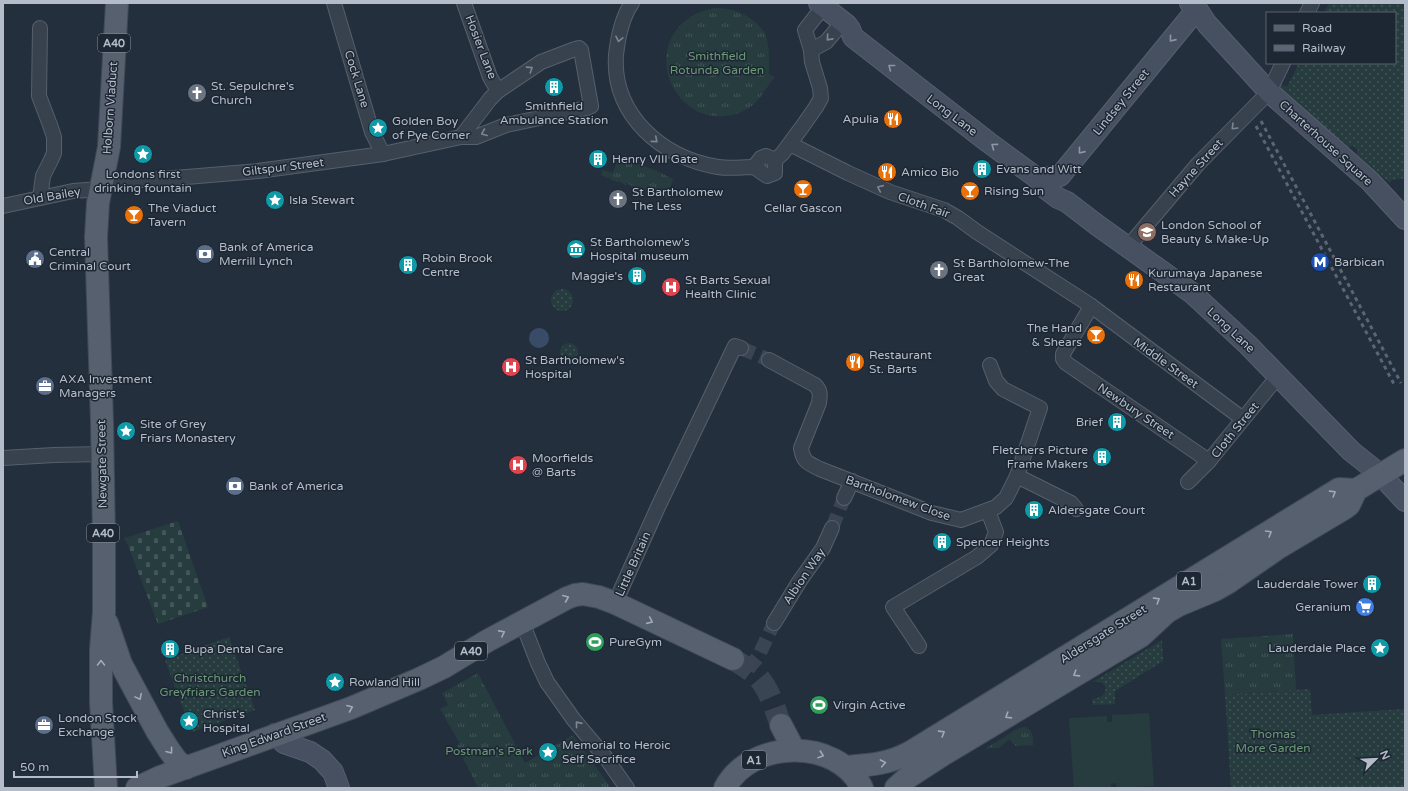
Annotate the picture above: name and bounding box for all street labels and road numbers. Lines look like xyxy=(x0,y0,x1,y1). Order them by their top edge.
street label: Hosier Lane xyxy=(462,13,500,81)
road number: A40 xyxy=(98,34,130,52)
street label: Cock Lane xyxy=(342,49,372,110)
street label: Holborn Viaduct xyxy=(100,61,120,155)
street label: Lindsey Street xyxy=(1090,66,1152,138)
street label: Long Lane xyxy=(924,91,980,139)
street label: Charterhouse Square xyxy=(1276,97,1376,189)
street label: Hayne Street xyxy=(1166,136,1226,200)
street label: Giltspur Street xyxy=(241,155,325,179)
street label: Old Bailey xyxy=(22,184,82,208)
street label: Cloth Fair xyxy=(896,189,952,221)
street label: Long Lane xyxy=(1204,304,1258,356)
street label: Middle Street xyxy=(1131,335,1202,391)
street label: Newbury Street xyxy=(1095,380,1177,442)
street label: Cloth Street xyxy=(1208,399,1262,461)
street label: Newgate Street xyxy=(94,419,110,508)
street label: Bartholomew Close xyxy=(844,472,953,524)
road number: A40 xyxy=(87,524,119,542)
street label: Little Britain xyxy=(612,529,654,599)
street label: Albion Way xyxy=(780,545,828,607)
road number: A1 xyxy=(1177,572,1201,590)
street label: Aldersgate Street xyxy=(1057,601,1149,666)
road number: A40 xyxy=(455,642,487,660)
street label: King Edward Street xyxy=(220,710,328,760)
road number: A1 xyxy=(742,751,766,769)

